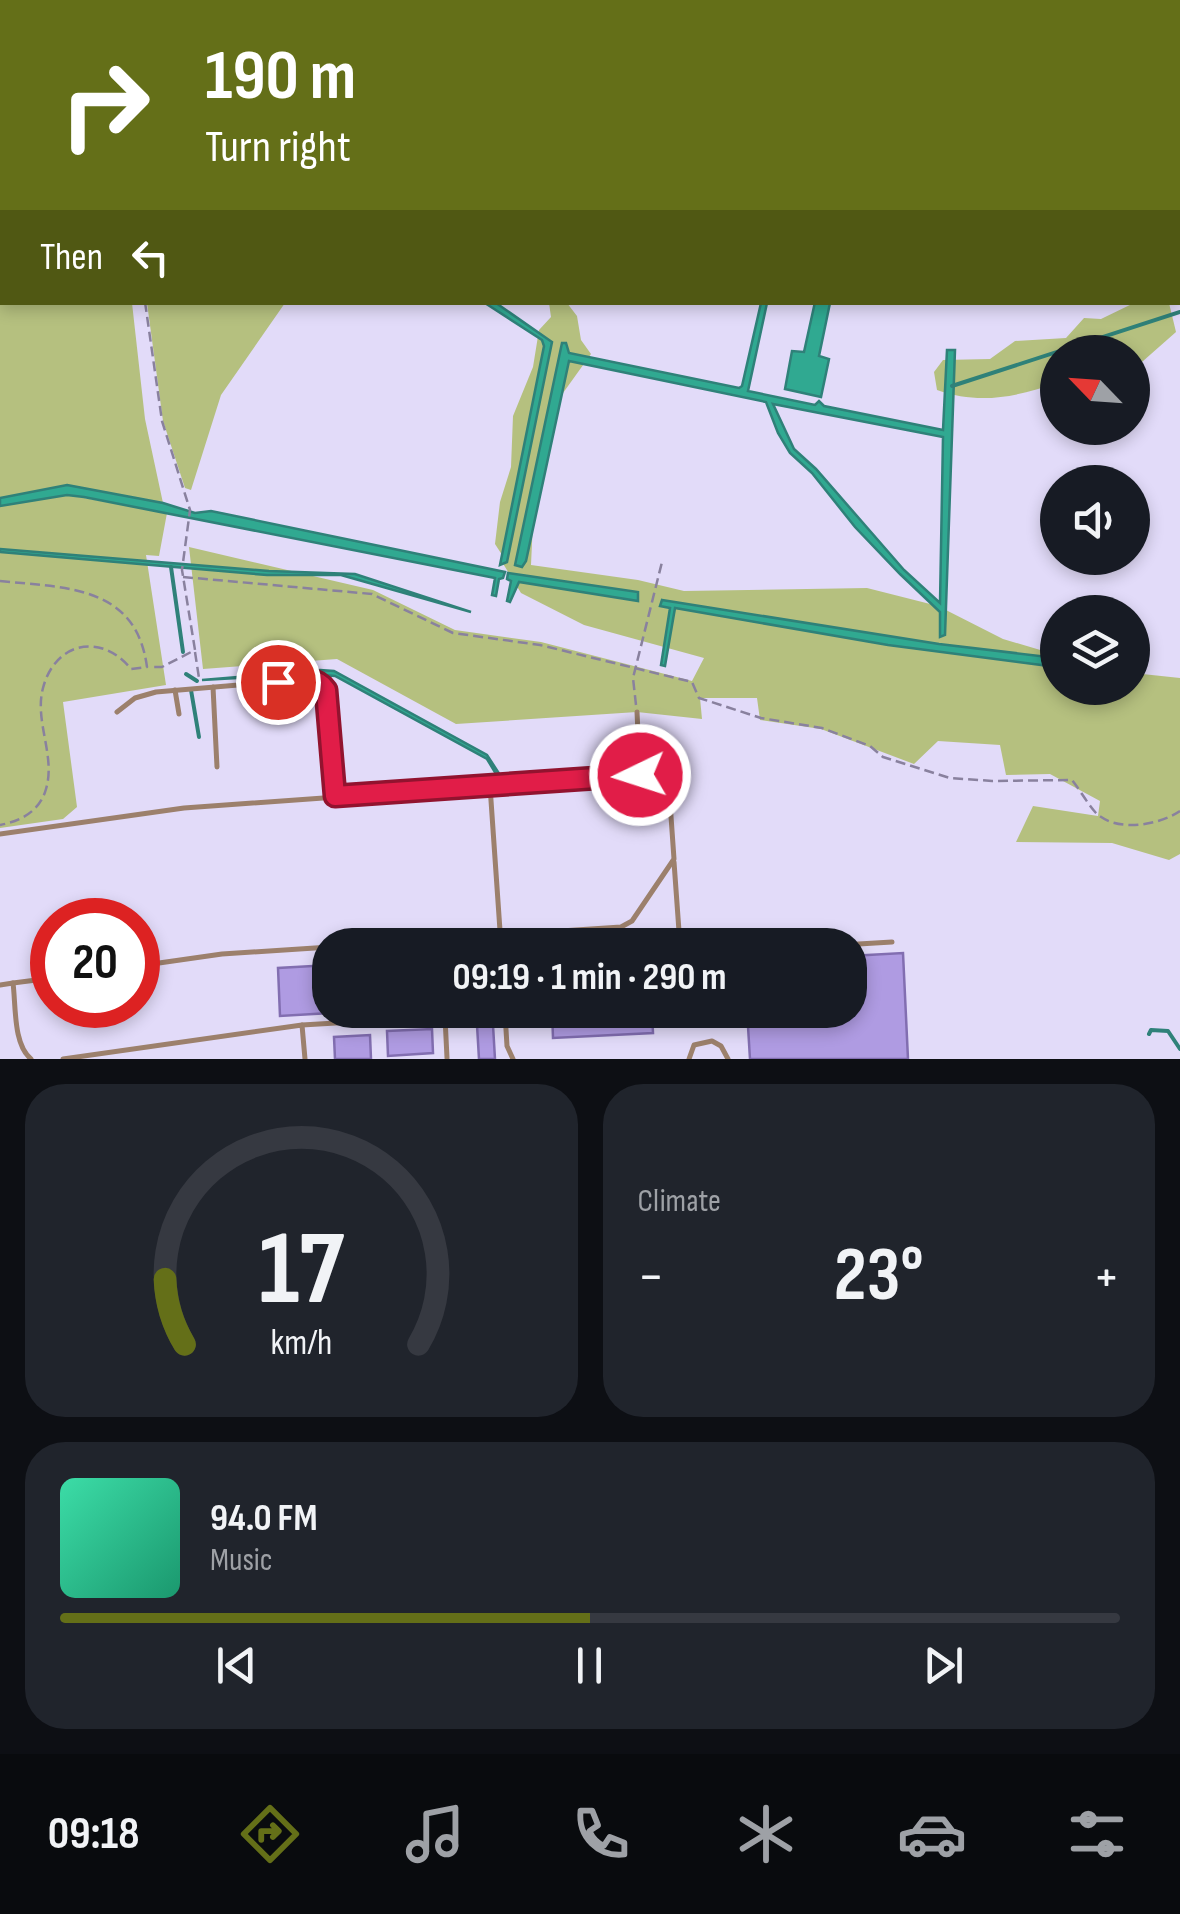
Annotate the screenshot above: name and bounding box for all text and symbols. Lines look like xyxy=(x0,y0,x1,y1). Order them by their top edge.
text: 190 m xyxy=(205,35,356,119)
icon: right xyxy=(40,40,170,170)
text: Turn right xyxy=(205,120,351,175)
icon: left xyxy=(123,230,178,285)
text: Then xyxy=(40,235,103,280)
north arrow xyxy=(1040,335,1150,445)
map controls xyxy=(1040,335,1150,705)
button: sound xyxy=(1040,465,1150,575)
button: layers xyxy=(1040,595,1150,705)
pin xyxy=(236,640,321,725)
icon: arrive xyxy=(251,655,306,710)
position arrow xyxy=(588,723,692,827)
speed limit sign: 20 xyxy=(30,898,160,1028)
text: 09:19 · 1 min · 290 m xyxy=(453,955,726,1000)
text: Climate xyxy=(638,1182,721,1221)
text: 17 xyxy=(259,1208,345,1333)
text: 23° xyxy=(834,1231,924,1322)
text: − xyxy=(638,1244,664,1311)
text: + xyxy=(1093,1244,1120,1311)
text: km/h xyxy=(270,1322,332,1365)
text: 94.0 FM xyxy=(210,1496,317,1541)
text: Music xyxy=(210,1541,273,1580)
icon: previous xyxy=(209,1638,264,1693)
icon: pause xyxy=(562,1638,617,1693)
icon: next xyxy=(916,1638,971,1693)
icon: directions xyxy=(235,1799,305,1869)
icon: music xyxy=(400,1799,470,1869)
icon: phone xyxy=(566,1799,636,1869)
icon: climate xyxy=(731,1799,801,1869)
icon: car xyxy=(897,1799,967,1869)
icon: filters xyxy=(1062,1799,1132,1869)
text: 09:18 xyxy=(48,1807,139,1862)

